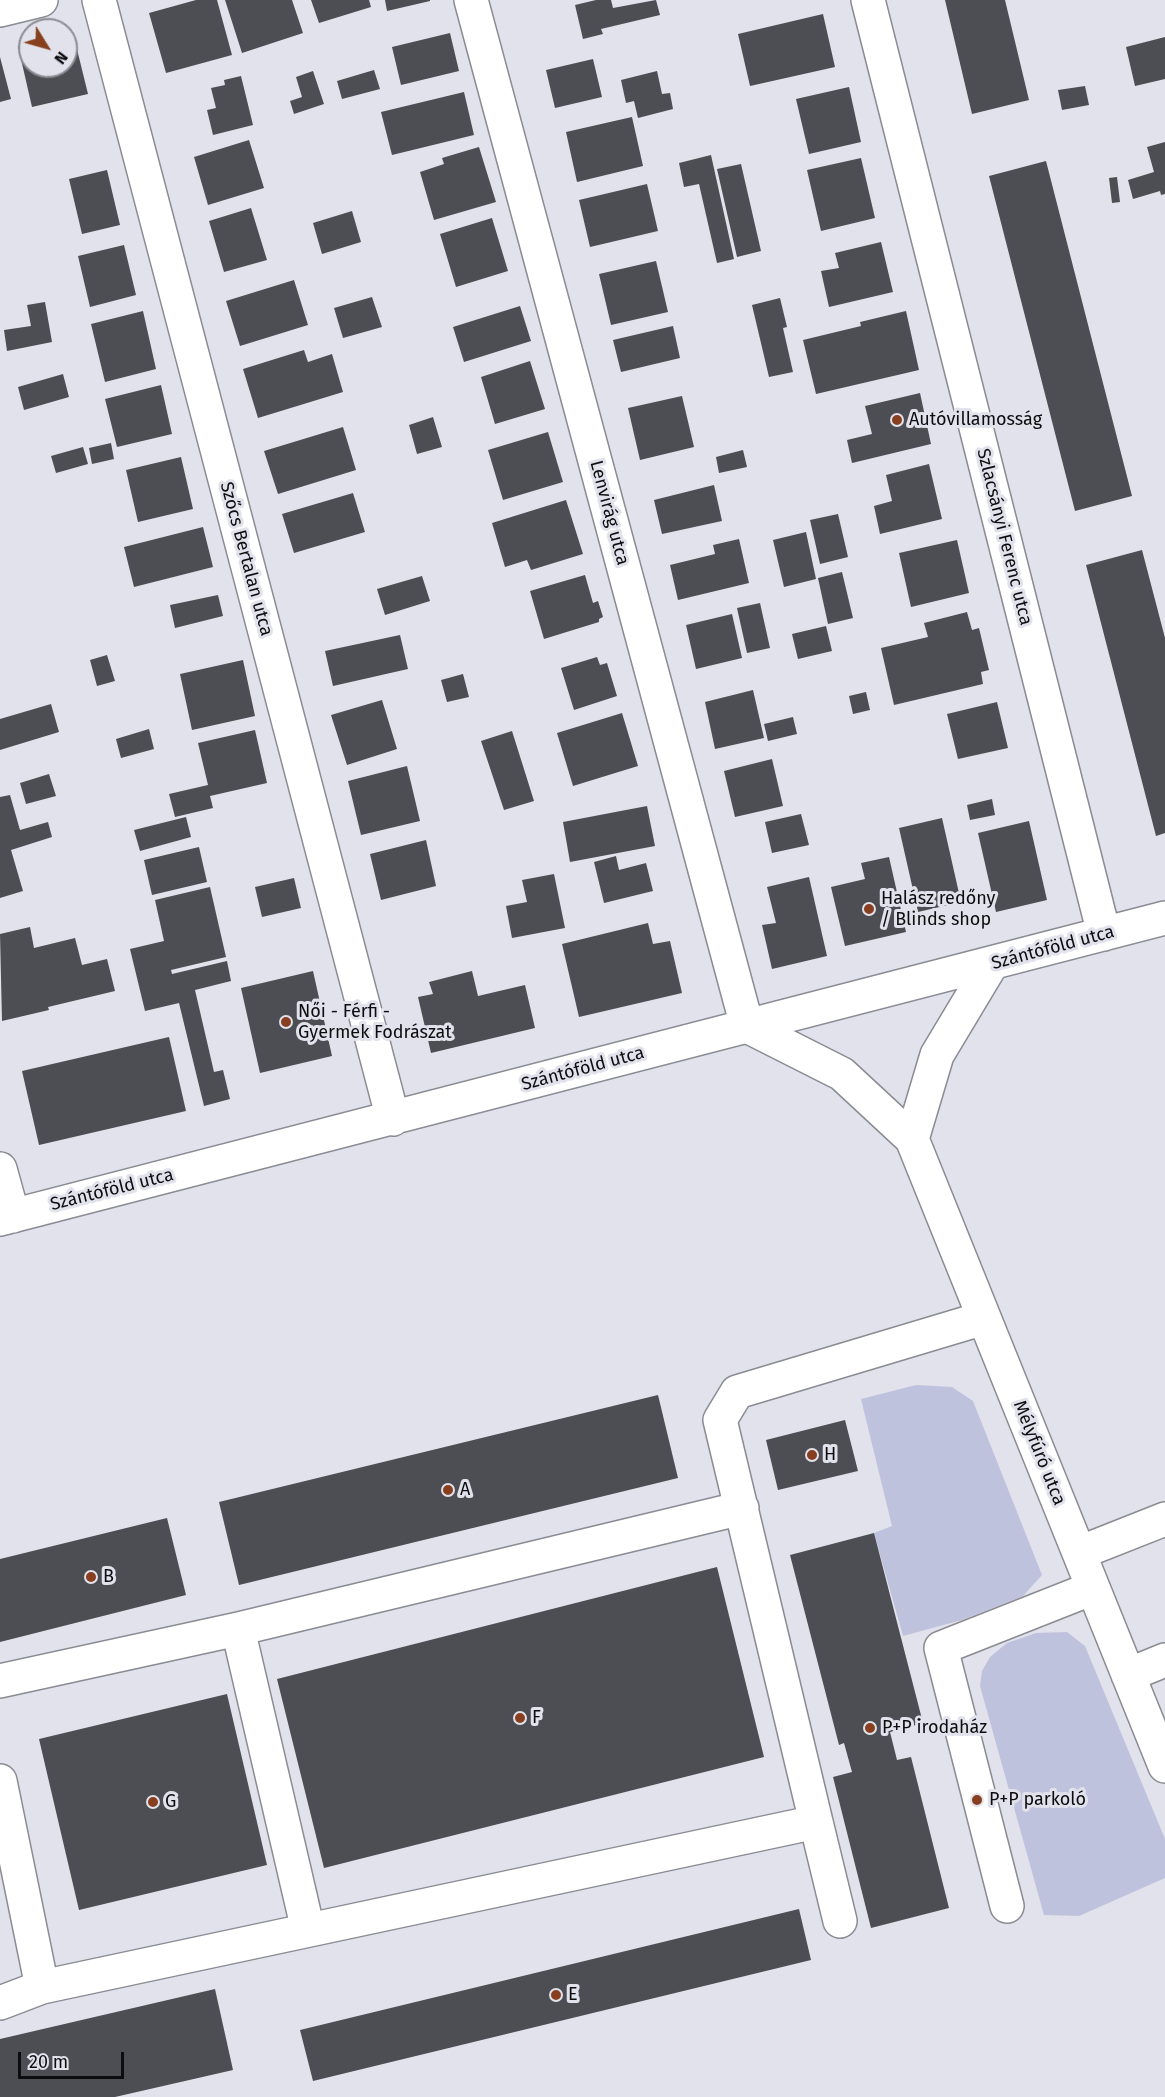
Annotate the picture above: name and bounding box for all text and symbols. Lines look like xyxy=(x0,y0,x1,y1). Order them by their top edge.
north arrow xyxy=(18,18,78,78)
text: N xyxy=(50,48,72,68)
place label: Autóvillamosság xyxy=(909,409,1042,431)
marker: Autóvillamosság xyxy=(890,413,904,427)
street label: Szlacsányi Ferenc utca xyxy=(972,446,1036,628)
street label: Lenvirág utca xyxy=(585,458,633,568)
street label: Szőcs Bertalan utca xyxy=(215,480,277,638)
place label: Halász redőny / Blinds shop xyxy=(881,888,995,930)
marker: Halász redőny / Blinds shop xyxy=(862,902,876,916)
street label: Szántóföld utca xyxy=(989,921,1117,975)
place label: Női - Férfi - Gyermek Fodrászat xyxy=(298,1001,452,1044)
marker: Női - Férfi - Gyermek Fodrászat xyxy=(279,1015,293,1029)
street label: Szántóföld utca xyxy=(519,1042,647,1096)
street label: Szántóföld utca xyxy=(48,1164,176,1216)
street label: Mélyfúró utca xyxy=(1008,1398,1070,1508)
place label: H xyxy=(824,1444,836,1466)
marker: H xyxy=(805,1448,819,1462)
place label: A xyxy=(460,1479,470,1501)
marker: A xyxy=(441,1483,455,1497)
place label: B xyxy=(103,1566,114,1588)
marker: B xyxy=(84,1570,98,1584)
place label: F xyxy=(532,1707,541,1729)
marker: F xyxy=(513,1711,527,1725)
place label: P+P irodaház xyxy=(882,1717,987,1739)
marker: P+P irodaház xyxy=(863,1721,877,1735)
place label: P+P parkoló xyxy=(989,1789,1086,1811)
place label: G xyxy=(165,1791,176,1813)
marker: P+P parkoló xyxy=(970,1793,984,1807)
marker: G xyxy=(146,1795,160,1809)
place label: E xyxy=(568,1984,578,2006)
marker: E xyxy=(549,1988,563,2002)
scale bar xyxy=(21,2040,128,2078)
text: 20 m xyxy=(29,2051,68,2073)

